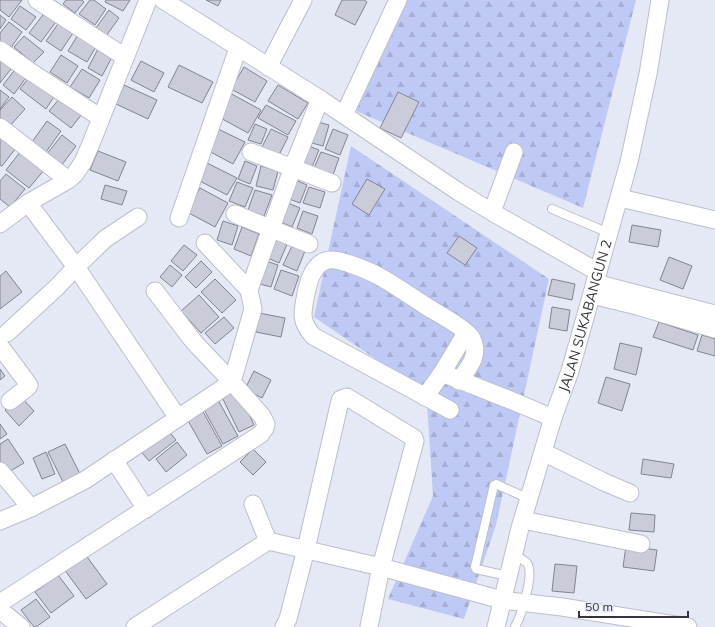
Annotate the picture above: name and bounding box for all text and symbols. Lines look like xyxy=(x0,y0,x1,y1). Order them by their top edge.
street label: JALAN SUKABANGUN 2 xyxy=(554,238,616,394)
scale bar xyxy=(579,593,688,619)
text: 50 m xyxy=(585,599,613,614)

